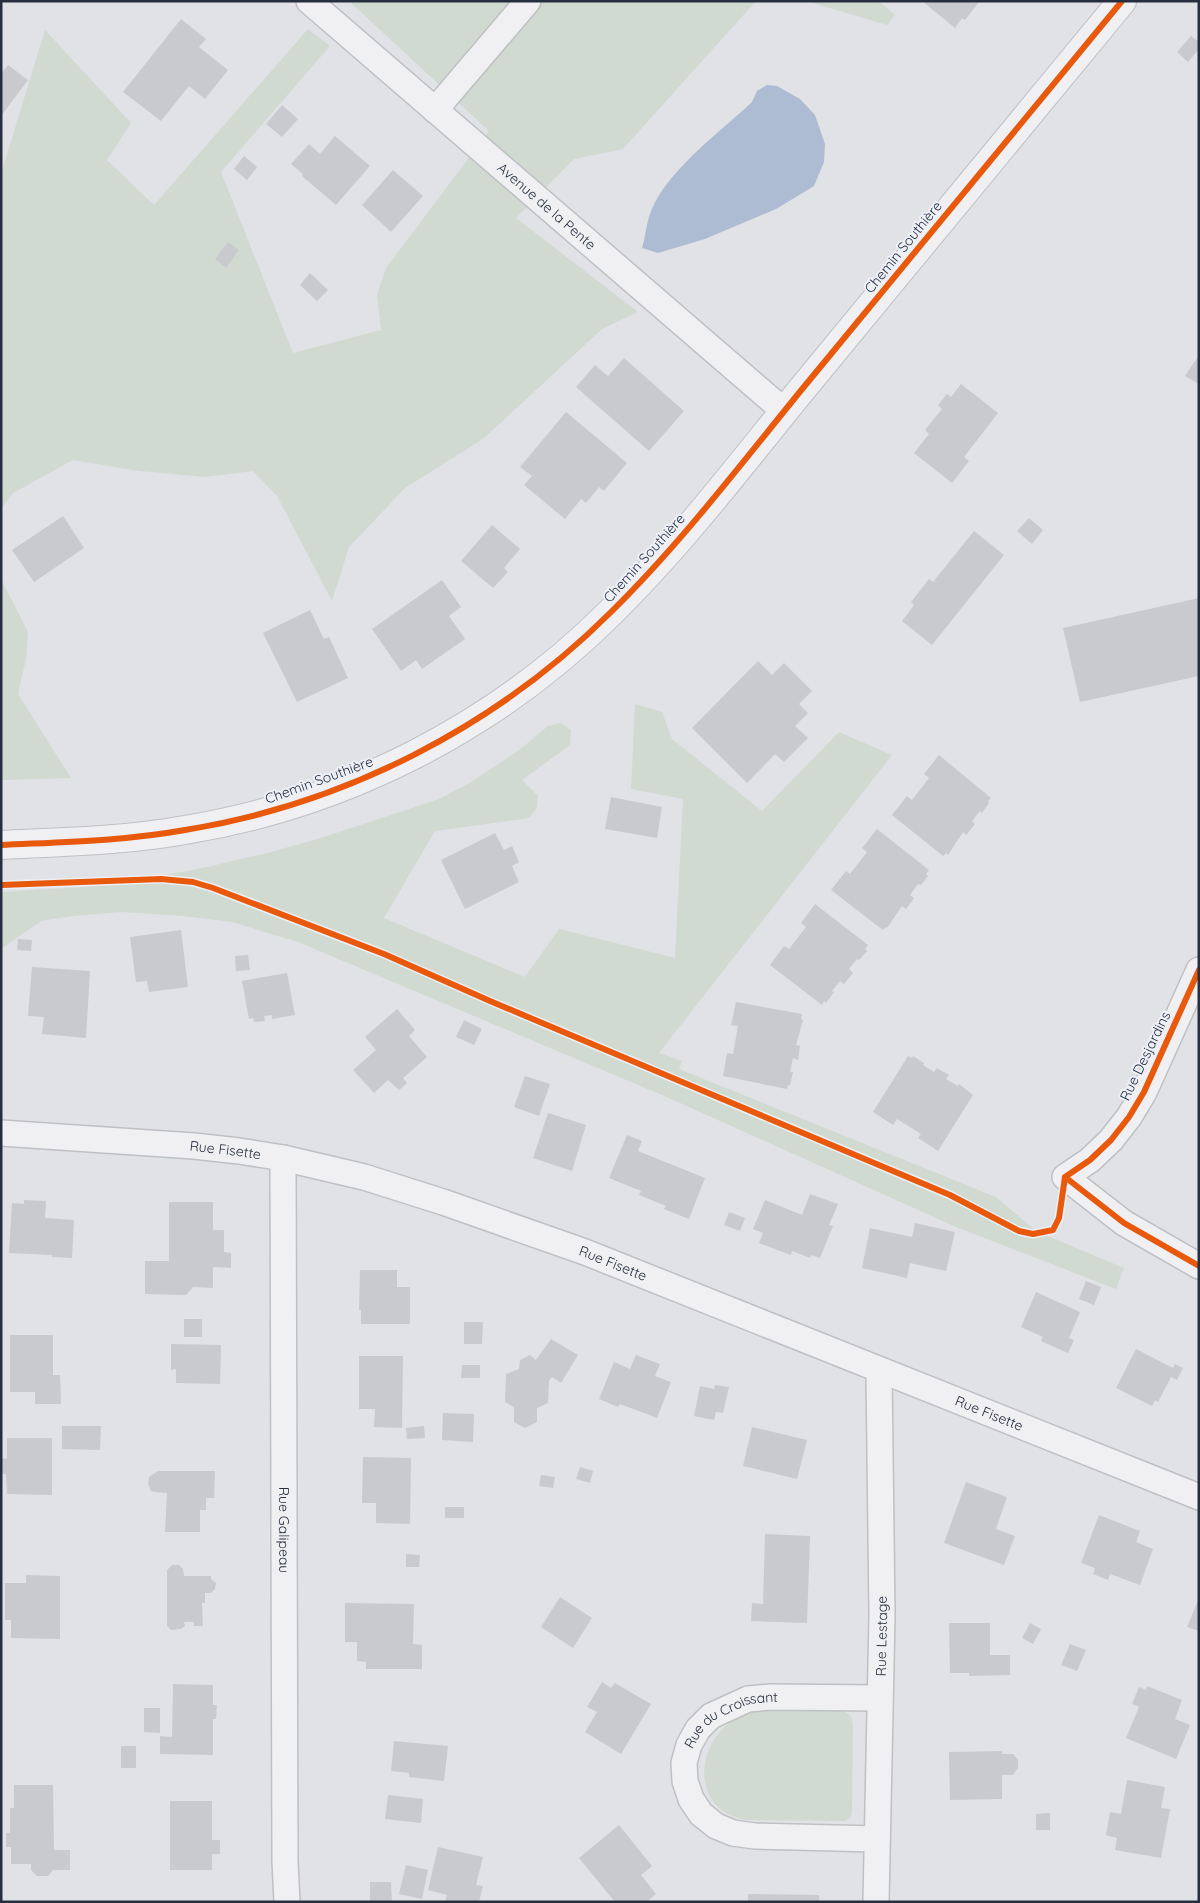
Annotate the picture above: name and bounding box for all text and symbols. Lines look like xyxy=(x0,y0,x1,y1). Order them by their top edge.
street label: Avenue de la Pente xyxy=(494,159,600,254)
street label: Chemin Southière xyxy=(860,197,946,297)
street label: Chemin Southière xyxy=(599,510,689,606)
street label: Chemin Southière xyxy=(263,752,376,808)
street label: Rue Desjardins xyxy=(1116,1008,1174,1104)
street label: Rue Fisette xyxy=(189,1137,262,1163)
street label: Rue Fisette xyxy=(577,1242,650,1285)
street label: Rue Fisette xyxy=(952,1392,1026,1435)
street label: Rue Galipeau xyxy=(275,1487,293,1573)
street label: Rue Lestage xyxy=(872,1596,891,1677)
street label: Rue du Croissant xyxy=(680,1688,778,1752)

